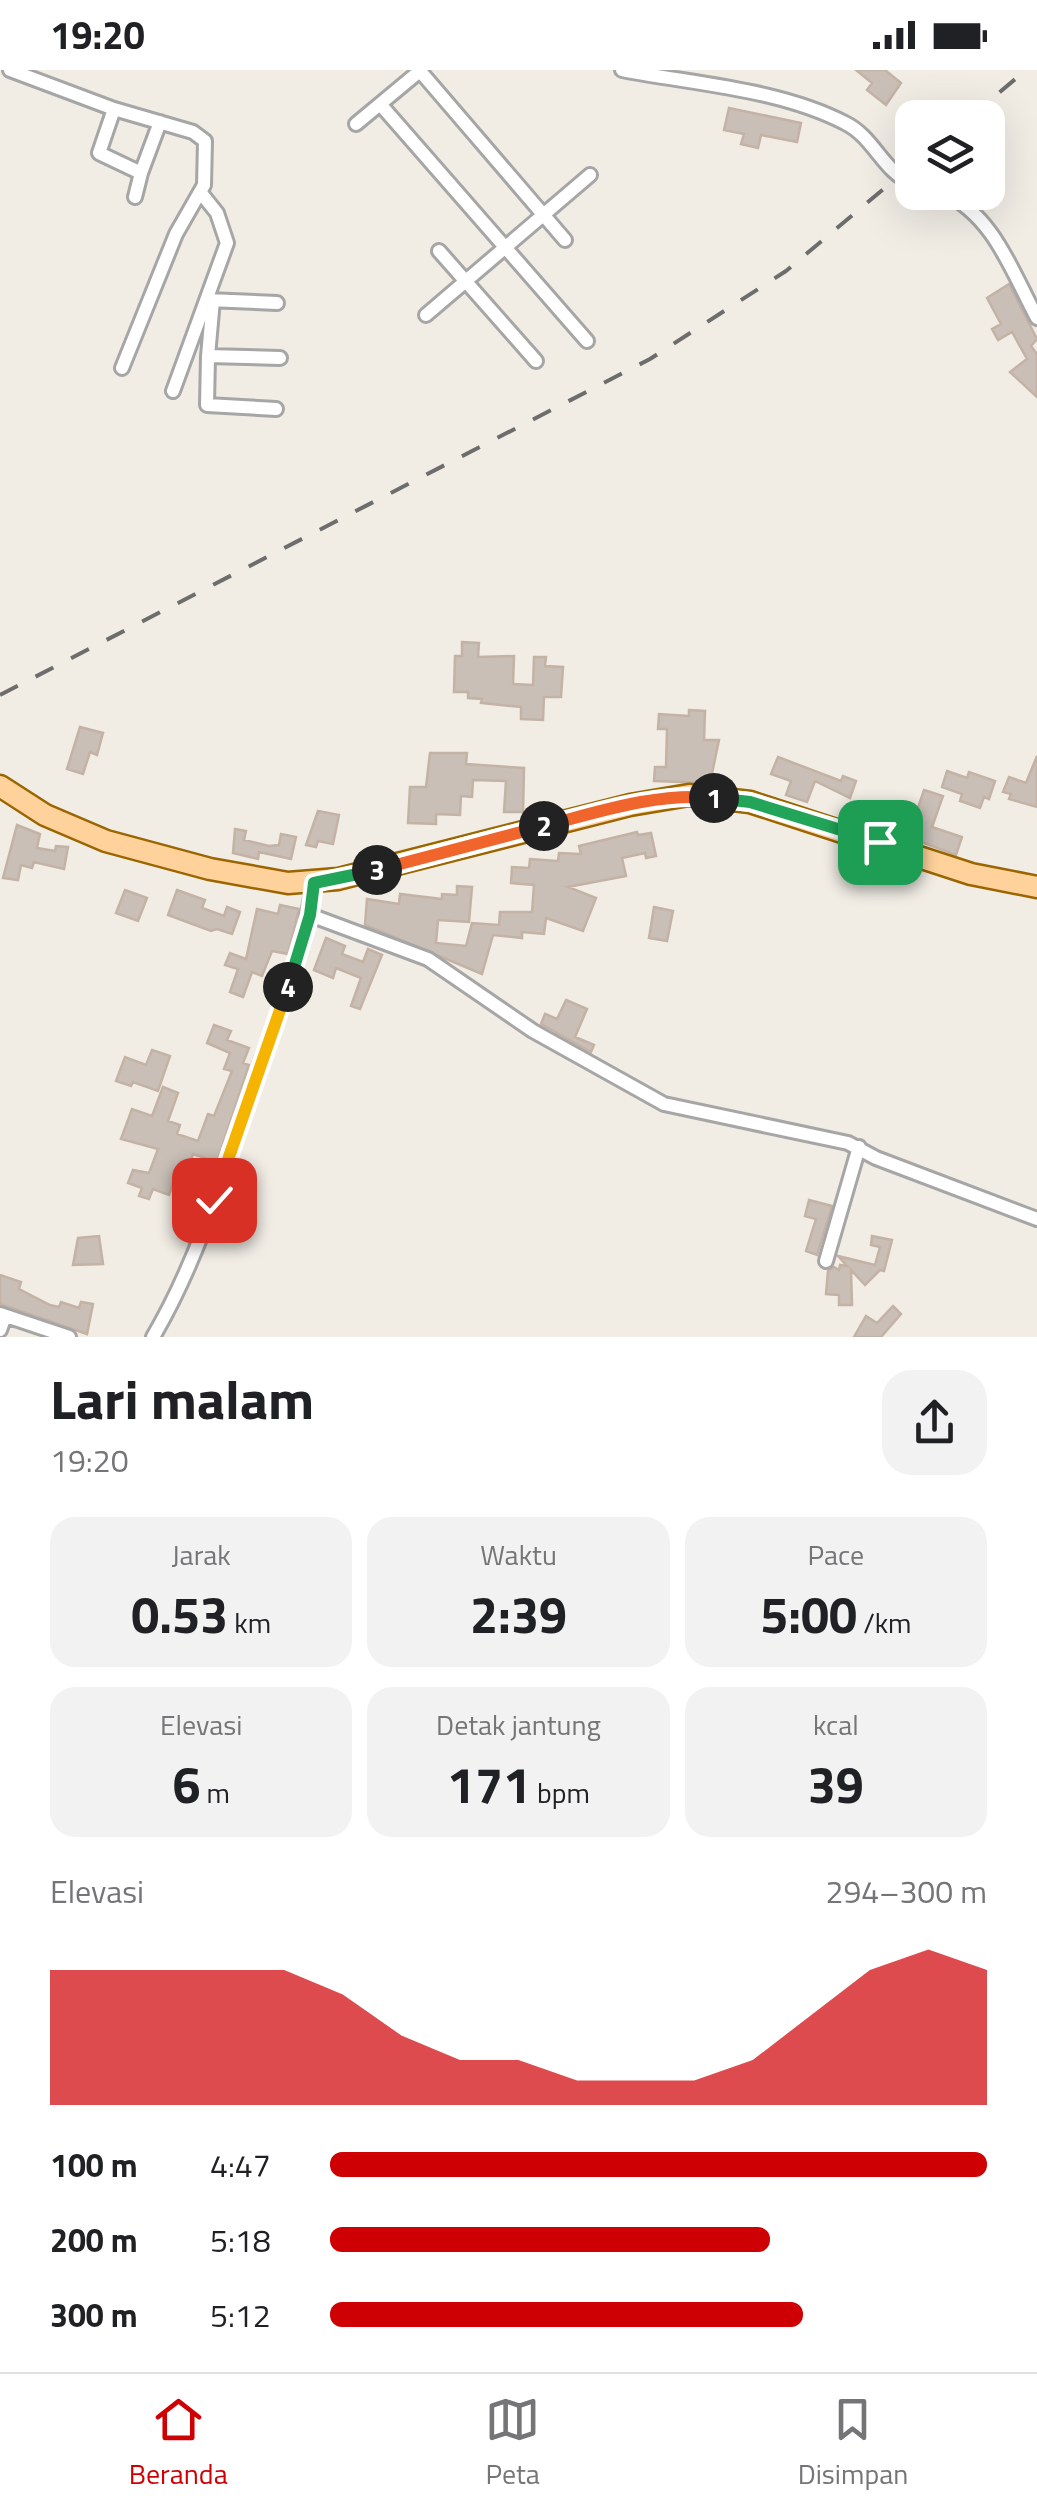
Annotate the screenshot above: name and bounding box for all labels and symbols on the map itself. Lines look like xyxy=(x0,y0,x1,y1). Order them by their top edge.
pin: 1 xyxy=(689,773,739,823)
pin xyxy=(838,800,923,885)
pin: 2 xyxy=(519,801,569,851)
pin: 3 xyxy=(352,845,402,895)
pin: 4 xyxy=(263,962,313,1012)
pin xyxy=(172,1158,257,1243)

